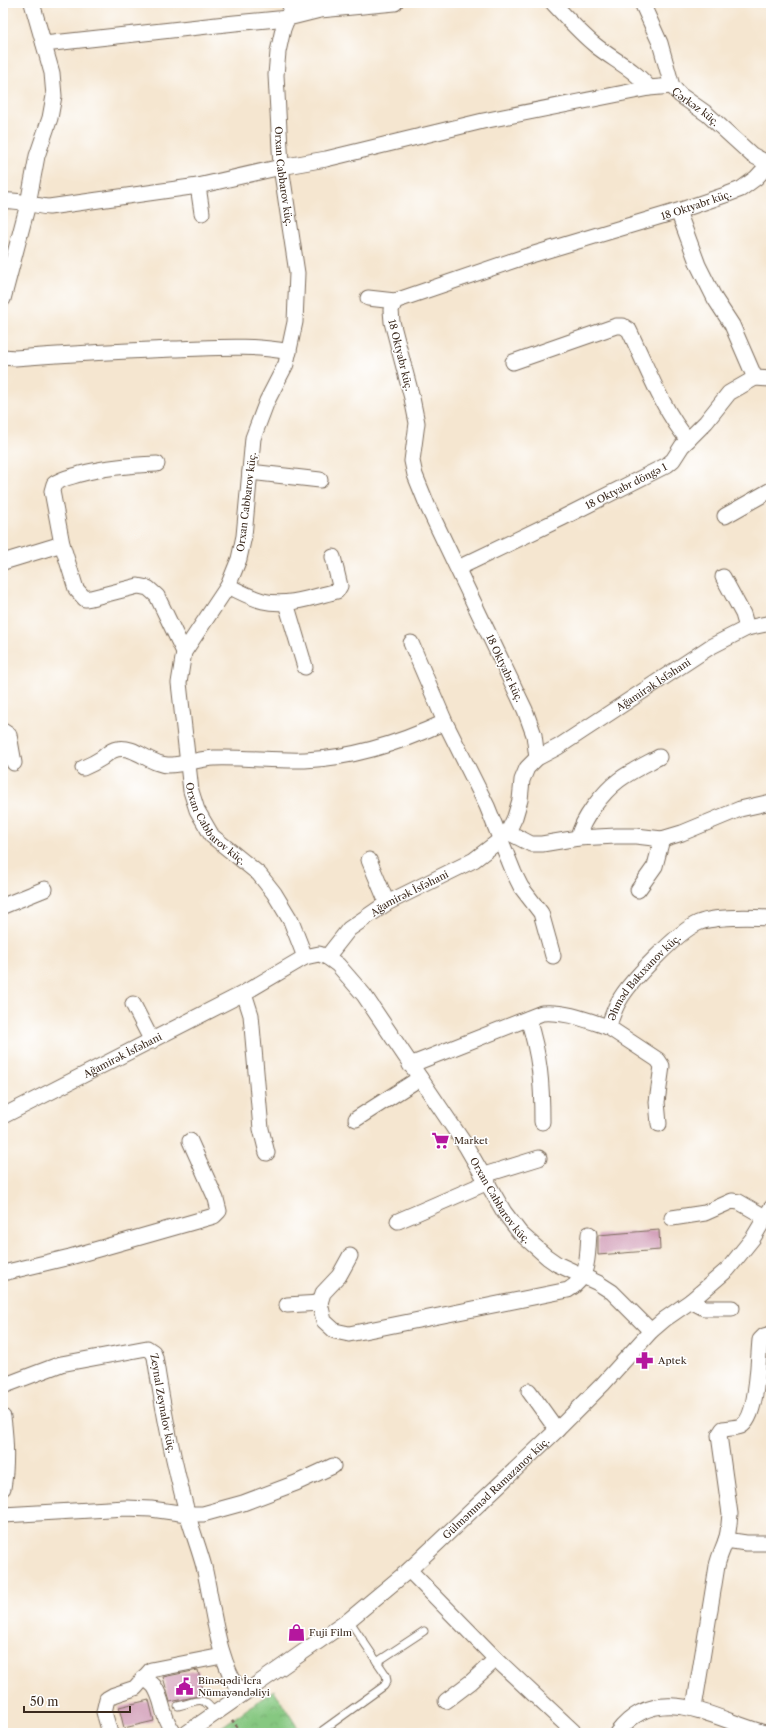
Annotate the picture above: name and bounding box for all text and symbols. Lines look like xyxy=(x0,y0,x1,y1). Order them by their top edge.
street label: Çərkəz küç. xyxy=(669,85,722,129)
street label: Orxan Cabbarov küç. xyxy=(272,126,296,227)
street label: 18 Oktyabr küç. xyxy=(659,187,734,223)
street label: 18 Oktyabr küç. xyxy=(385,318,416,393)
street label: Orxan Cabbarov küç. xyxy=(234,451,259,553)
street label: 18 Oktyabr döngə 1 xyxy=(583,460,670,512)
street label: 18 Oktyabr küç. xyxy=(483,632,526,705)
street label: Ağamirək İsfəhani xyxy=(613,656,693,714)
street label: Orxan Cabbarov küç. xyxy=(183,782,249,868)
street label: Ağamirək İsfəhani xyxy=(367,868,451,920)
street label: Əhməd Bakıxanov küç. xyxy=(605,931,684,1022)
street label: Ağamirək İsfəhani xyxy=(80,1030,164,1081)
supermarket icon: Market xyxy=(431,1130,451,1150)
place label: Market xyxy=(454,1134,488,1147)
street label: Orxan Cabbarov küç. xyxy=(467,1155,533,1246)
pharmacy icon: Aptek xyxy=(635,1350,655,1370)
street label: Zeynal Zeynalov küç. xyxy=(147,1352,178,1454)
place label: Aptek xyxy=(657,1354,688,1367)
street label: Gülməmməd Ramazanov küç. xyxy=(440,1434,552,1542)
shop icon: Fuji Film xyxy=(286,1622,306,1642)
place label: Fuji Film xyxy=(309,1626,353,1639)
place label: Binəqədi İcra Nümayəndəliyi xyxy=(198,1674,270,1699)
public building icon: Binəqədi İcra Nümayəndəliyi xyxy=(175,1676,195,1696)
scale bar xyxy=(24,1688,130,1714)
text: 50 m xyxy=(30,1694,59,1709)

